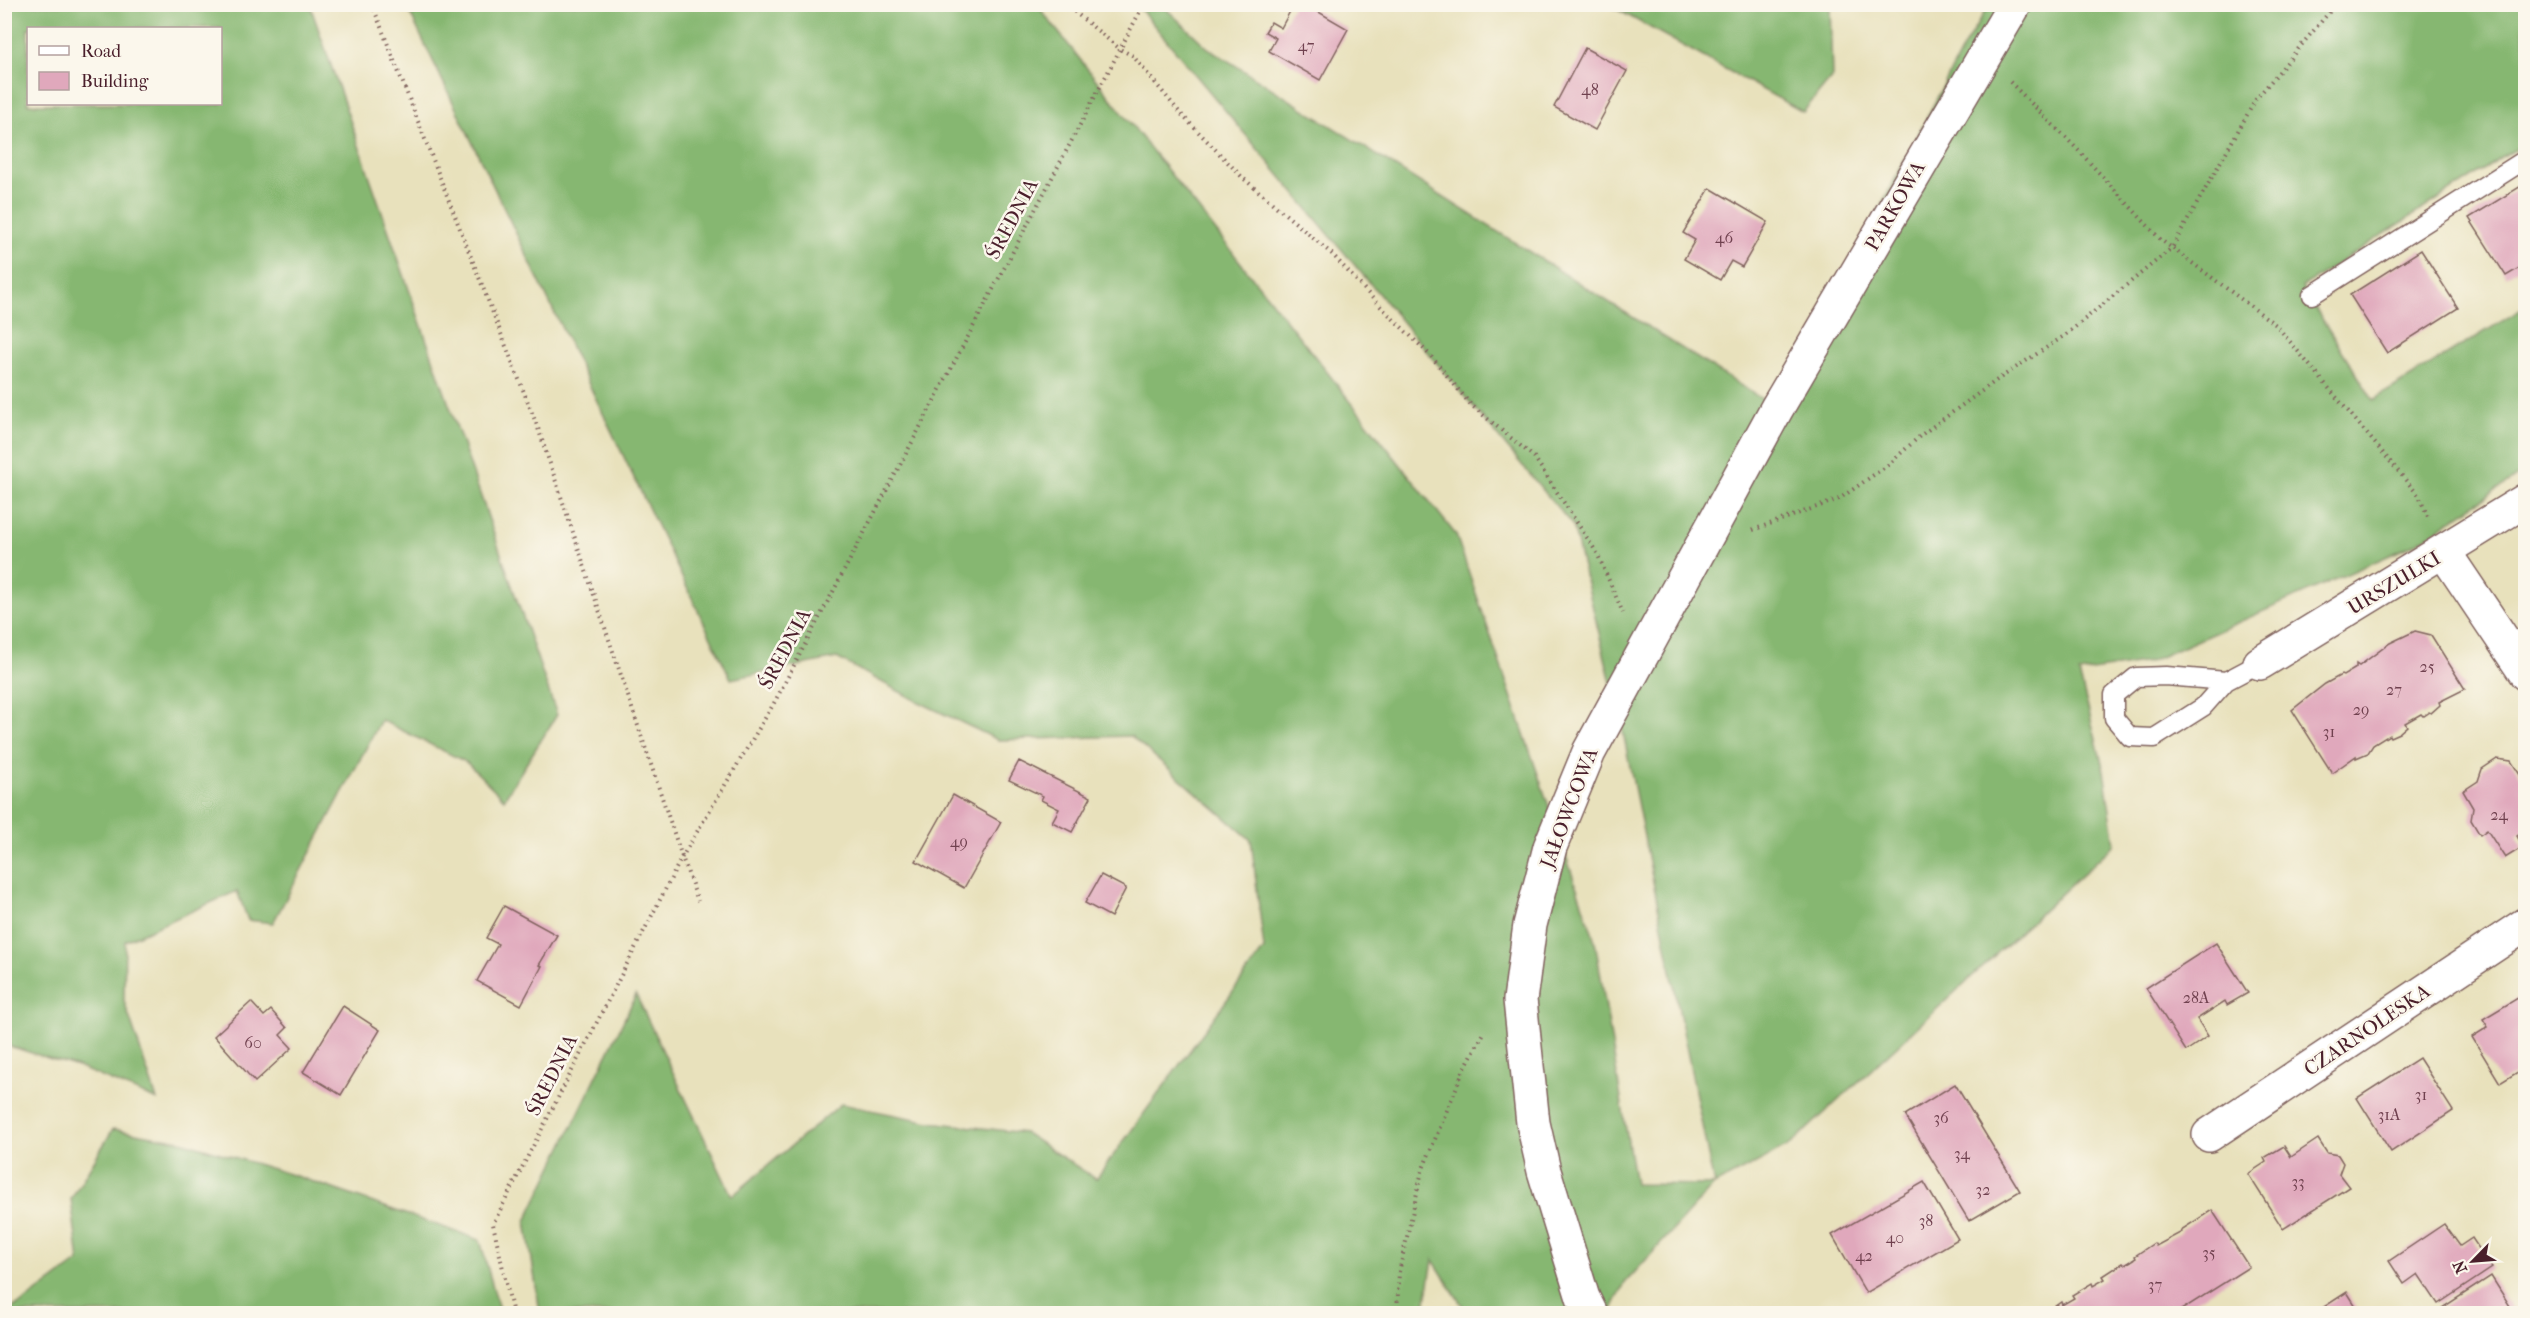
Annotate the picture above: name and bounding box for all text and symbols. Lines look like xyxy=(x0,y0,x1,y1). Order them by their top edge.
legend xyxy=(27,27,222,105)
house number: 47 xyxy=(1298,36,1315,55)
text: Road xyxy=(81,41,121,62)
text: Building xyxy=(81,71,149,92)
house number: 48 xyxy=(1581,80,1599,99)
street label: PARKOWA xyxy=(1860,156,1930,255)
street label: ŚREDNIA xyxy=(980,173,1043,263)
house number: 46 xyxy=(1715,228,1733,247)
street label: URSZULKI xyxy=(2344,546,2445,620)
street label: ŚREDNIA xyxy=(753,603,816,693)
house number: 25 xyxy=(2419,657,2435,676)
house number: 27 xyxy=(2386,680,2402,699)
house number: 29 xyxy=(2353,700,2369,719)
house number: 31 xyxy=(2323,722,2335,741)
street label: JAŁOWCOWA xyxy=(1535,744,1603,873)
house number: 24 xyxy=(2490,805,2508,824)
house number: 49 xyxy=(950,832,968,851)
street label: CZARNOLESKA xyxy=(2300,979,2435,1081)
house number: 28A xyxy=(2183,988,2210,1007)
street label: ŚREDNIA xyxy=(521,1029,583,1119)
house number: 60 xyxy=(244,1033,262,1052)
house number: 31 xyxy=(2415,1085,2427,1104)
house number: 31A xyxy=(2378,1105,2401,1124)
house number: 36 xyxy=(1933,1108,1949,1127)
house number: 34 xyxy=(1954,1144,1971,1163)
house number: 33 xyxy=(2291,1172,2305,1191)
house number: 32 xyxy=(1976,1180,1990,1199)
house number: 38 xyxy=(1919,1211,1933,1230)
house number: 40 xyxy=(1886,1228,1904,1247)
north arrow xyxy=(2443,1231,2503,1291)
house number: 35 xyxy=(2202,1243,2216,1262)
house number: 42 xyxy=(1855,1246,1873,1265)
text: N xyxy=(2448,1257,2471,1277)
house number: 37 xyxy=(2148,1275,2162,1294)

